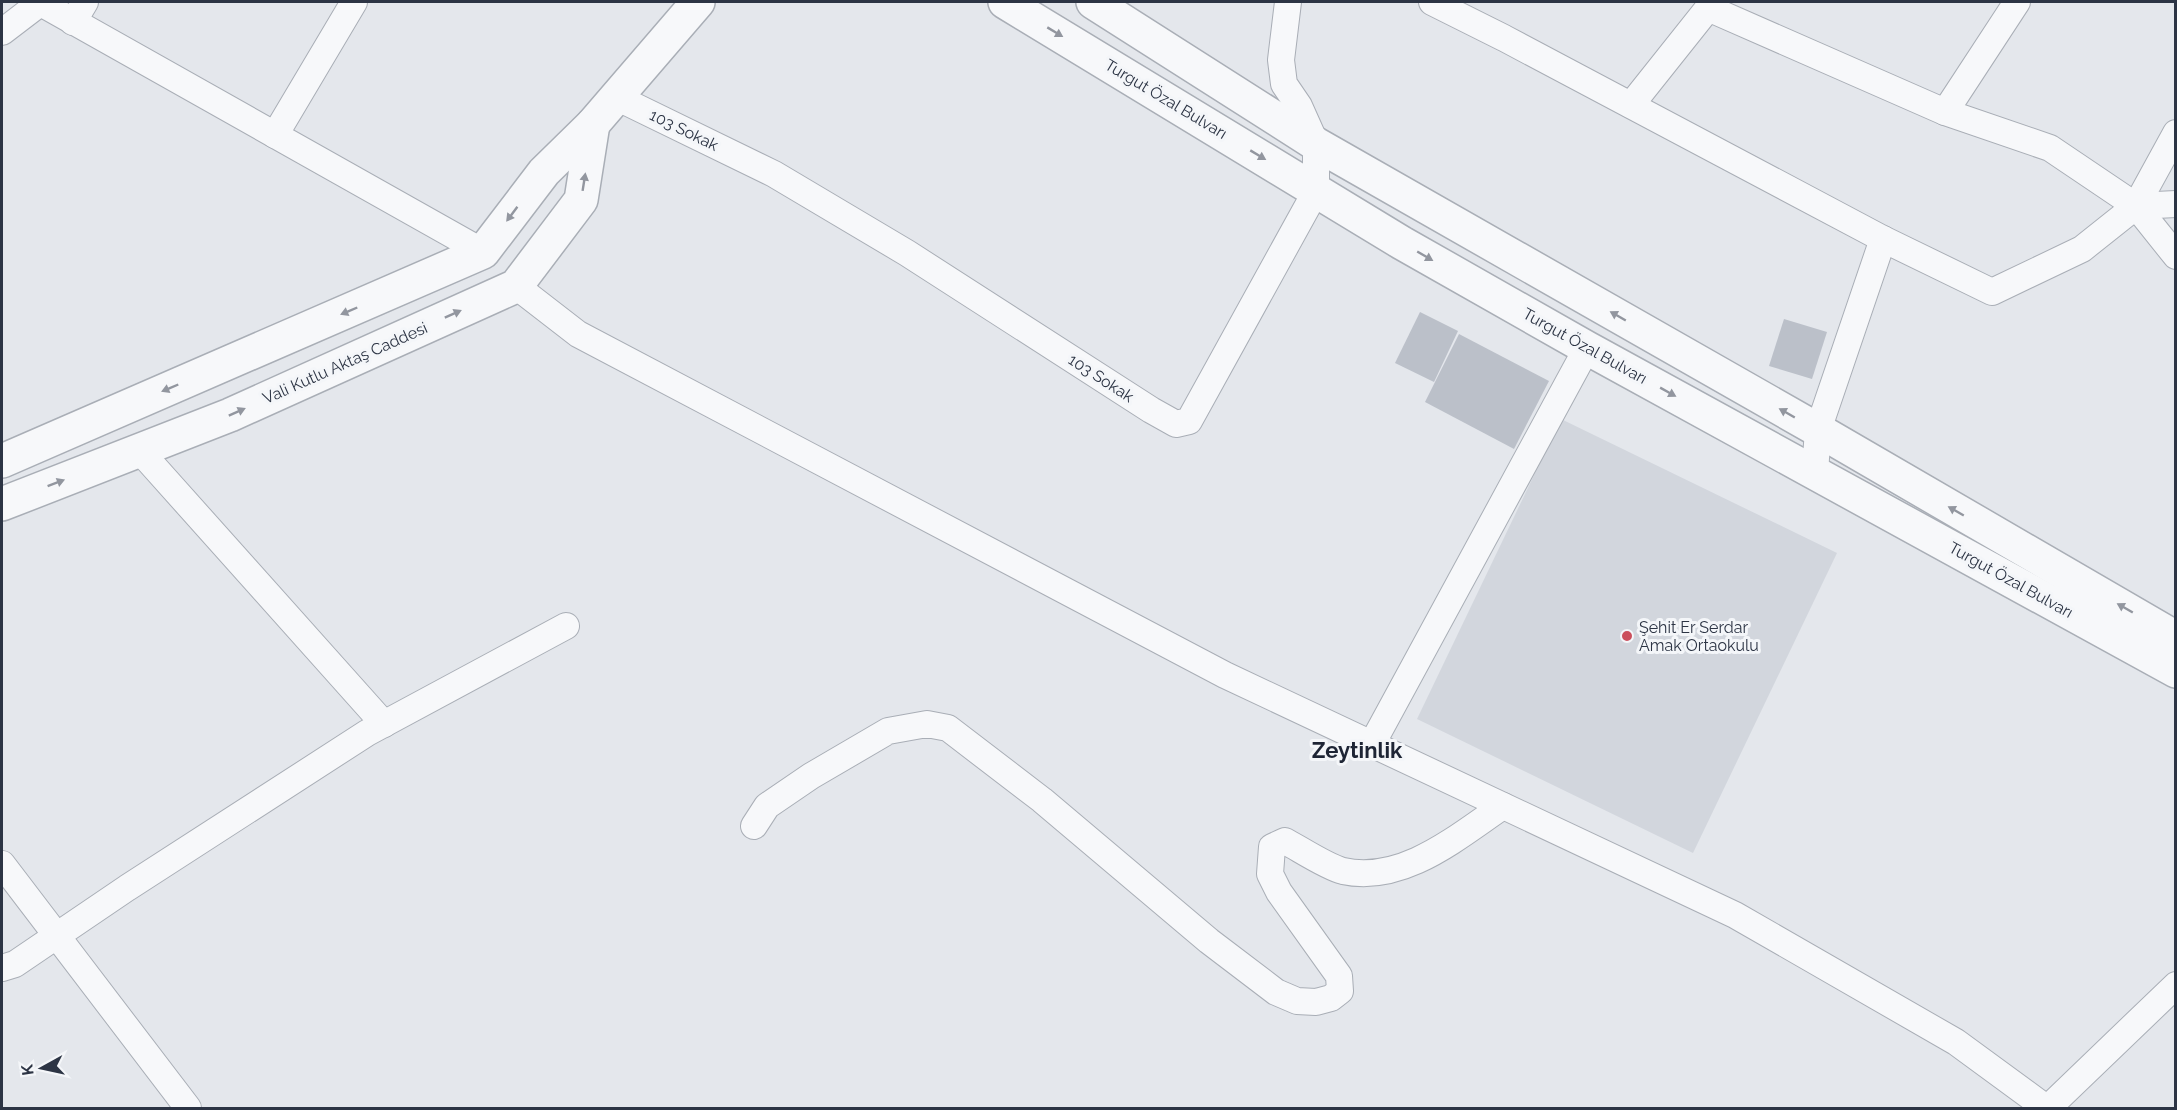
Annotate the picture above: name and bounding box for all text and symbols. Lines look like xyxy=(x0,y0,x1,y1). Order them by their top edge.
one-way arrow xyxy=(1047,26,1063,37)
street label: Turgut Özal Bulvarı xyxy=(1101,54,1231,143)
street label: 103 Sokak xyxy=(647,105,722,155)
one-way arrow xyxy=(1250,150,1266,161)
one-way arrow xyxy=(580,172,589,191)
one-way arrow xyxy=(506,206,519,222)
one-way arrow xyxy=(1416,251,1433,261)
street label: Turgut Özal Bulvarı xyxy=(1520,303,1651,388)
one-way arrow xyxy=(339,306,357,316)
one-way arrow xyxy=(445,309,463,319)
one-way arrow xyxy=(1610,311,1626,322)
street label: Vali Kutlu Aktaş Caddesi xyxy=(260,318,430,408)
street label: 103 Sokak xyxy=(1065,350,1138,406)
one-way arrow xyxy=(161,384,178,393)
one-way arrow xyxy=(1660,387,1677,397)
one-way arrow xyxy=(229,407,246,416)
one-way arrow xyxy=(1779,408,1796,418)
one-way arrow xyxy=(47,478,65,487)
one-way arrow xyxy=(1948,505,1964,516)
street label: Turgut Özal Bulvarı xyxy=(1946,537,2077,622)
one-way arrow xyxy=(2117,603,2133,614)
place label: Şehit Er Serdar Amak Ortaokulu xyxy=(1639,618,1759,655)
marker: Şehit Er Serdar Amak Ortaokulu xyxy=(1620,629,1634,643)
district label: Zeytinlik xyxy=(1312,737,1403,763)
north arrow xyxy=(12,1038,72,1098)
text: K xyxy=(17,1063,38,1077)

